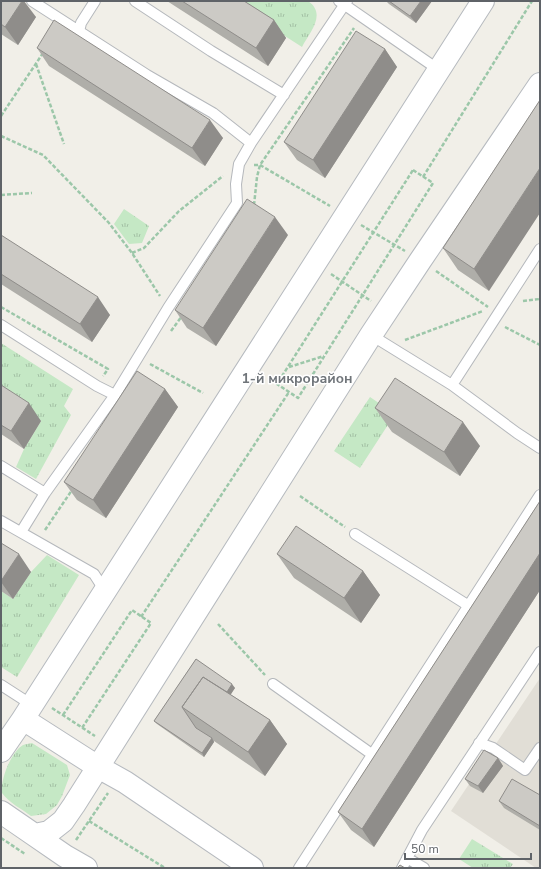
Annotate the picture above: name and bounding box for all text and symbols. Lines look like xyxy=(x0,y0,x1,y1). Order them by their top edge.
district label: 1-й микрорайон xyxy=(241,369,353,388)
scale bar xyxy=(405,835,531,861)
text: 50 m xyxy=(411,841,439,857)

